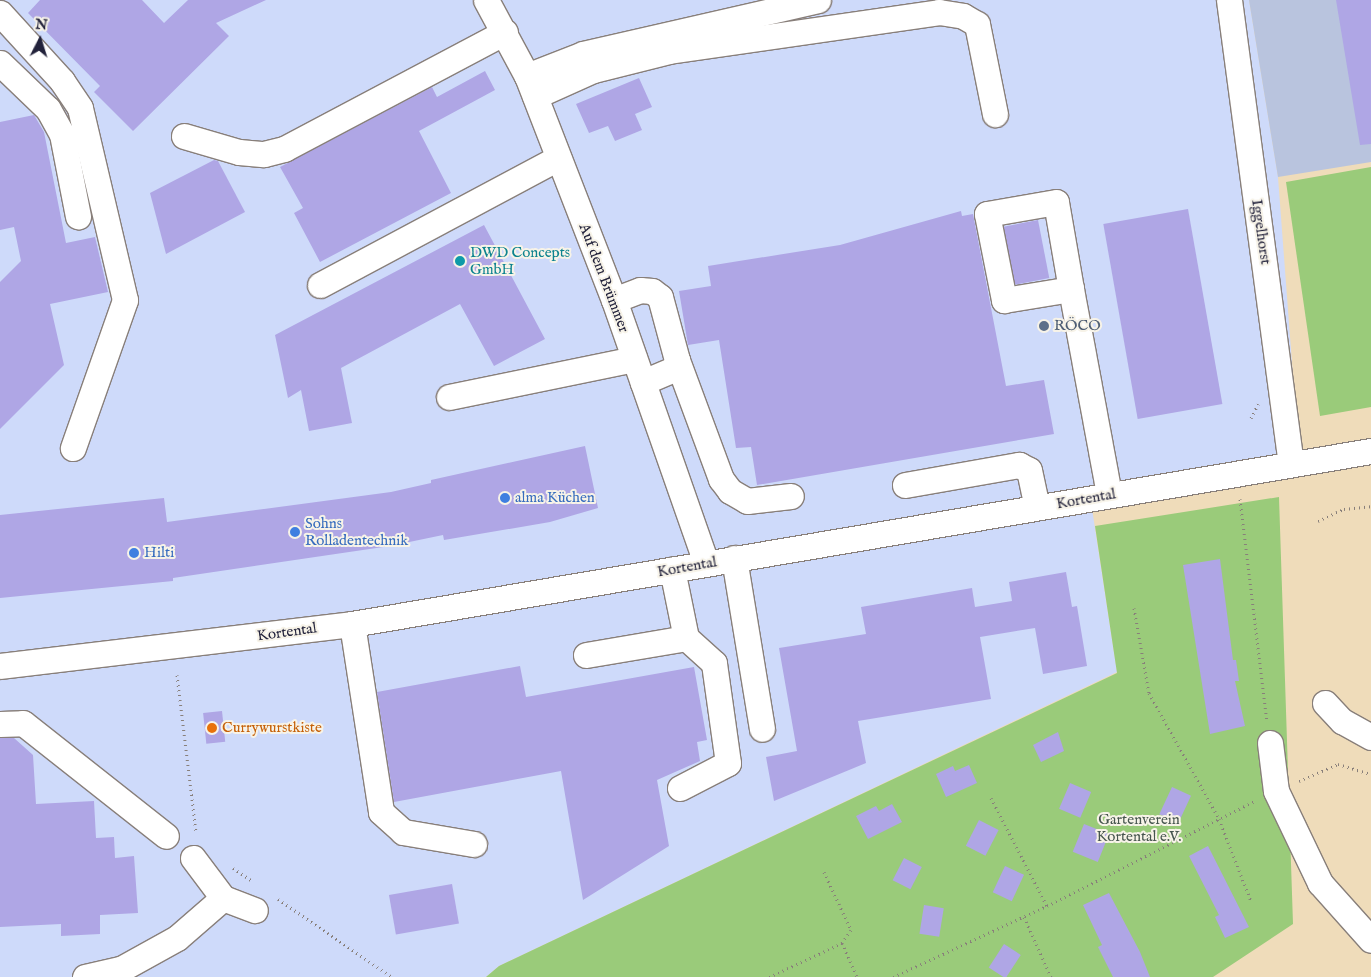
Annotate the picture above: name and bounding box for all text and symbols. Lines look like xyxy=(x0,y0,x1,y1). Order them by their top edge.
north arrow xyxy=(15,15,65,65)
text: N xyxy=(34,16,48,35)
street label: Iggelhorst xyxy=(1248,198,1274,266)
street label: Auf dem Brümmer xyxy=(575,221,633,335)
place label: DWD Concepts GmbH xyxy=(470,243,570,278)
marker: DWD Concepts GmbH xyxy=(454,255,466,267)
place label: RÖCO xyxy=(1054,317,1101,335)
marker: RÖCO xyxy=(1038,320,1050,332)
street label: Kortental xyxy=(1055,485,1117,513)
place label: alma Küchen xyxy=(515,489,595,507)
marker: alma Küchen xyxy=(499,492,511,504)
place label: Sohns Rolladentechnik xyxy=(305,514,408,549)
marker: Sohns Rolladentechnik xyxy=(289,526,301,538)
place label: Hilti xyxy=(144,544,174,562)
marker: Hilti xyxy=(128,547,140,559)
street label: Kortental xyxy=(656,553,718,581)
street label: Kortental xyxy=(256,619,318,645)
place label: Currywurstkiste xyxy=(222,719,322,737)
marker: Currywurstkiste xyxy=(206,722,218,734)
park label: Gartenverein Kortental e.V. xyxy=(1097,810,1181,845)

